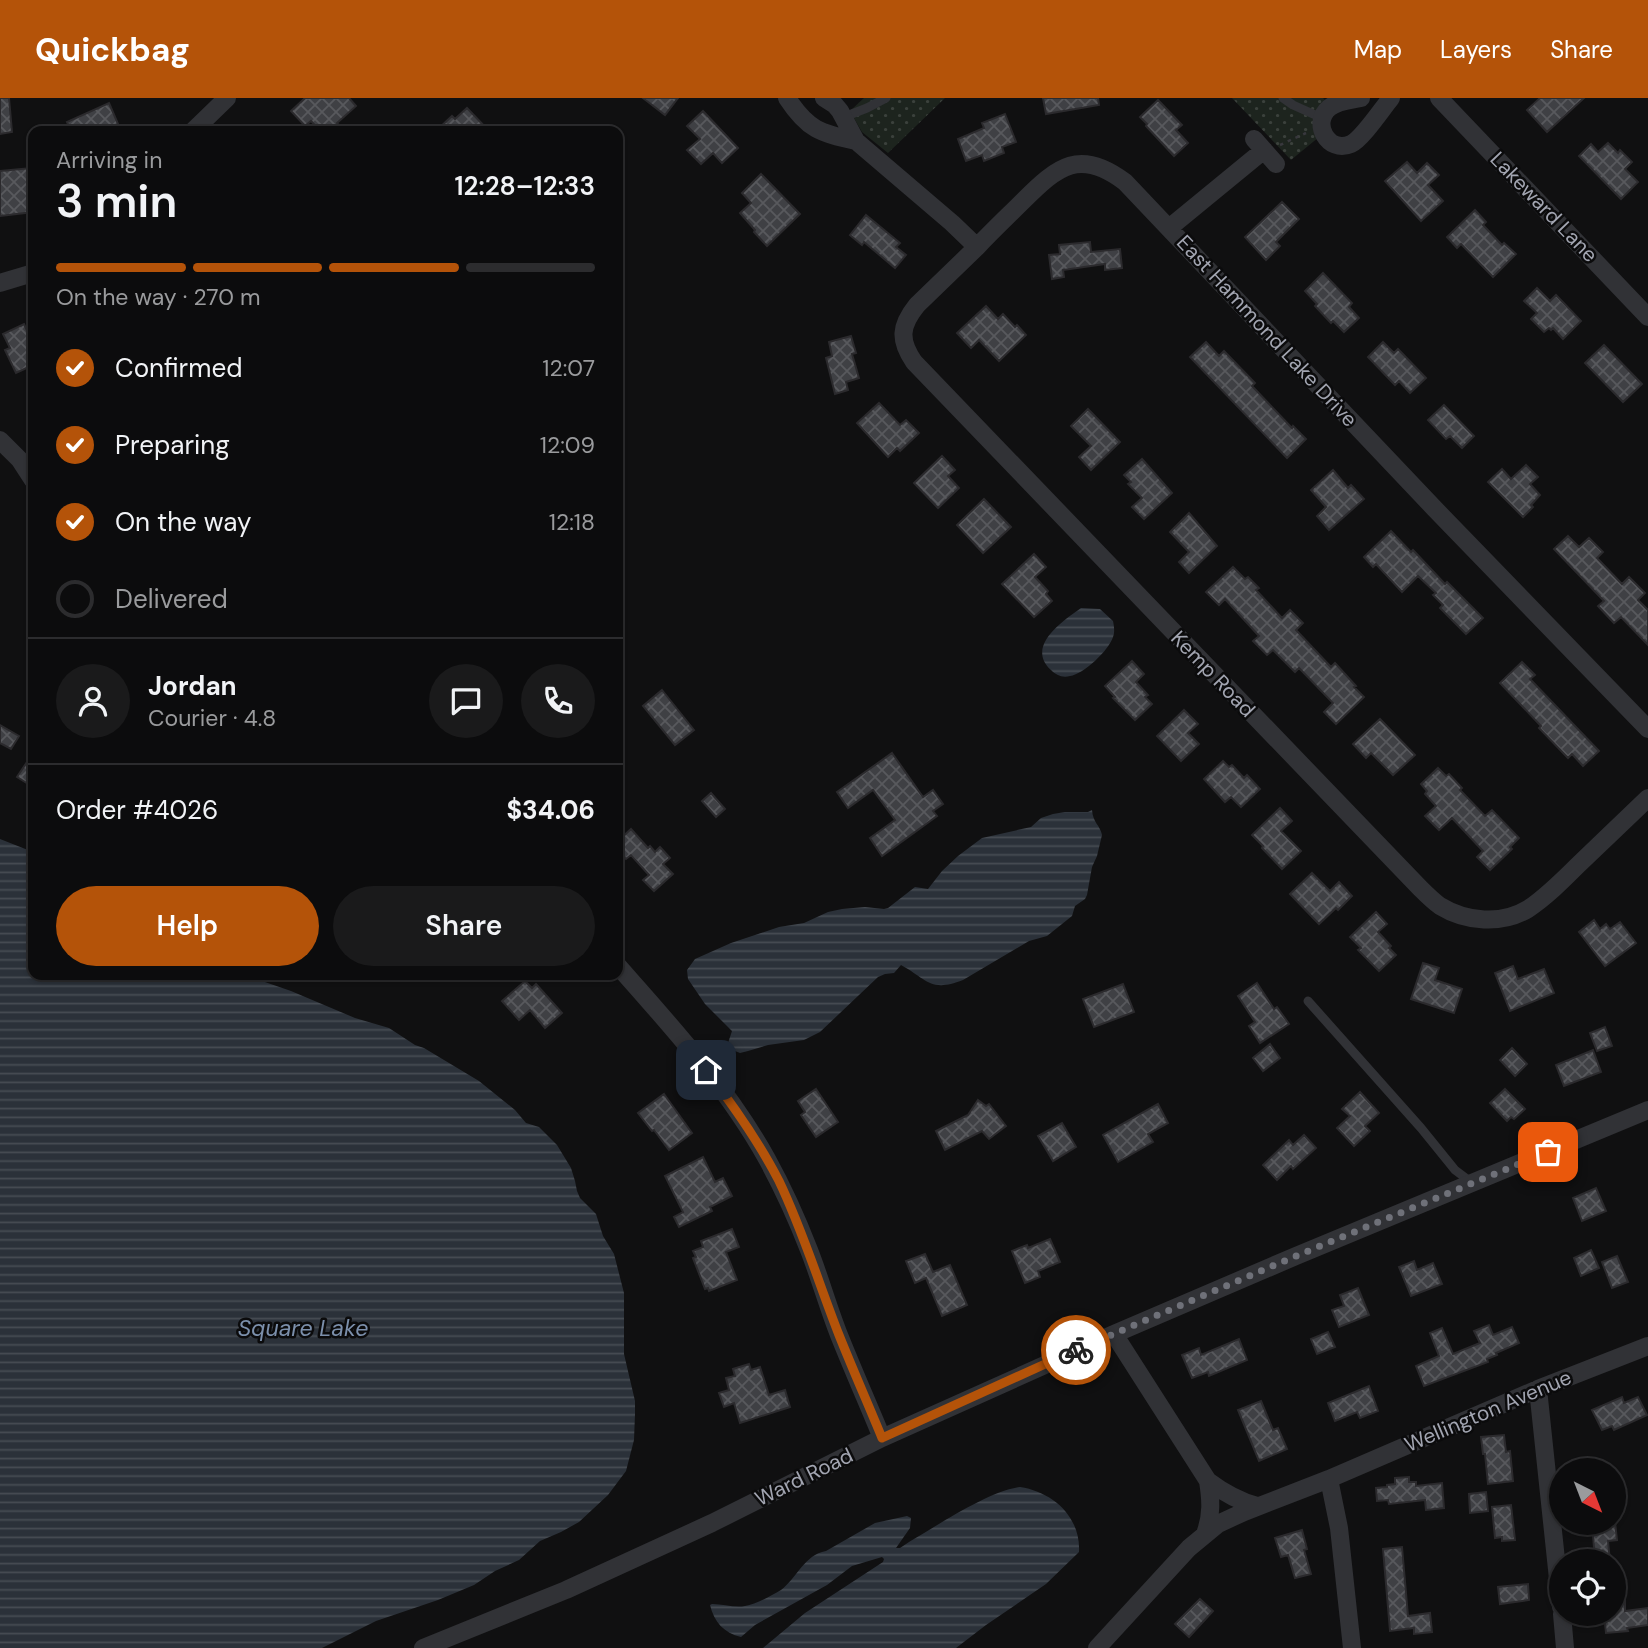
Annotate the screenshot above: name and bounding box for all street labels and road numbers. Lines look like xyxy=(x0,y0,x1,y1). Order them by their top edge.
street label: Lakeward Lane xyxy=(1484,146,1604,268)
street label: East Hammond Lake Drive xyxy=(1170,229,1364,433)
street label: Kemp Road xyxy=(1165,625,1261,723)
street label: Wellington Avenue xyxy=(1400,1363,1576,1459)
street label: Ward Road xyxy=(750,1441,858,1513)

